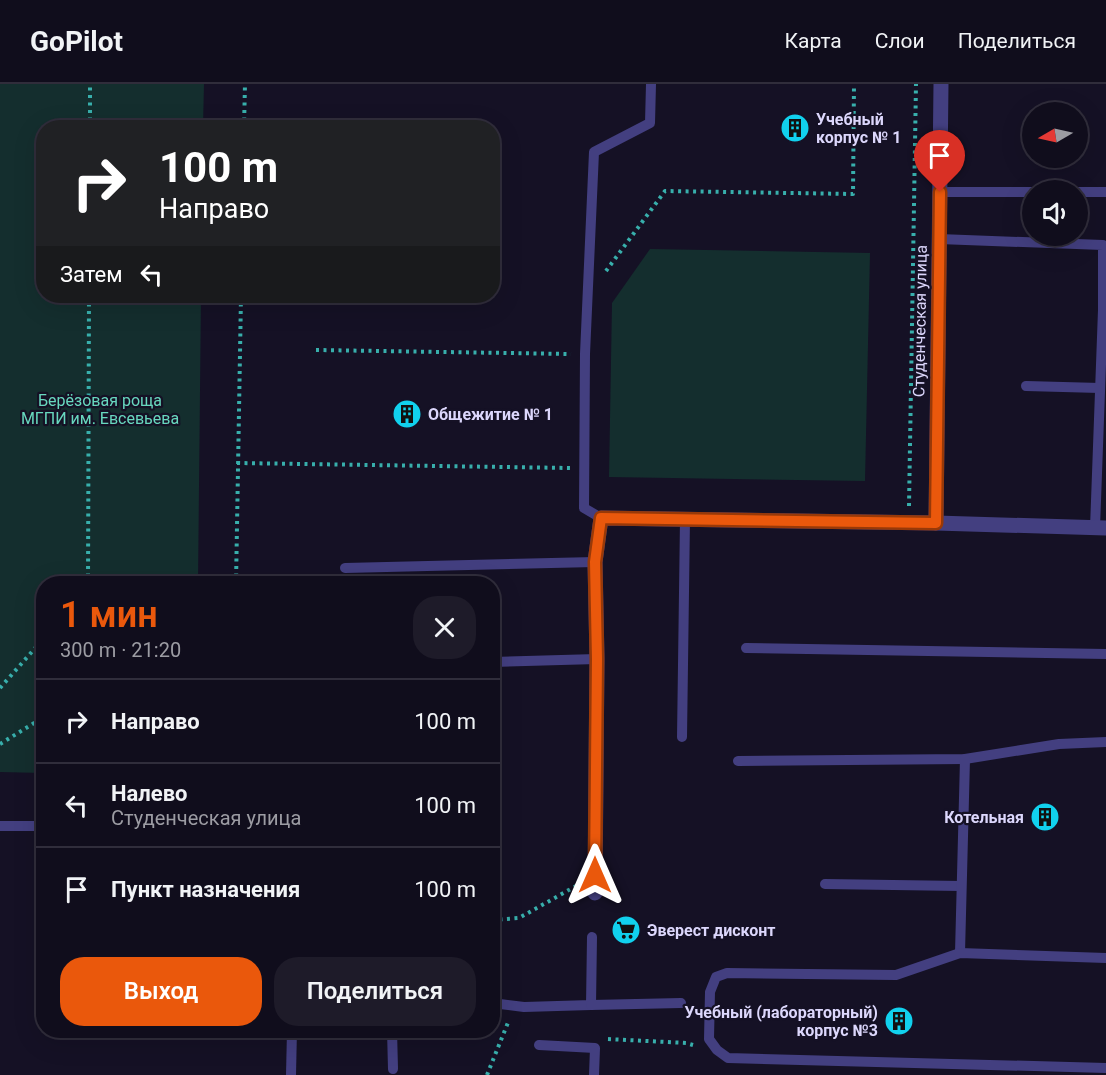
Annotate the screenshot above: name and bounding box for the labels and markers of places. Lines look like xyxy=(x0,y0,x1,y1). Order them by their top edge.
place label: Учебный корпус № 1 xyxy=(816,110,901,147)
building icon: Учебный корпус № 1 xyxy=(779,112,811,144)
pin xyxy=(914,130,965,192)
building icon: Общежитие № 1 xyxy=(391,398,423,430)
place label: Общежитие № 1 xyxy=(428,405,553,424)
building icon: Котельная xyxy=(1029,801,1061,833)
place label: Котельная xyxy=(944,808,1024,827)
supermarket icon: Эверест дисконт xyxy=(610,914,642,946)
place label: Эверест дисконт xyxy=(647,921,775,940)
place label: Учебный (лабораторный) корпус №3 xyxy=(684,1003,878,1040)
building icon: Учебный (лабораторный) корпус №3 xyxy=(883,1005,915,1037)

